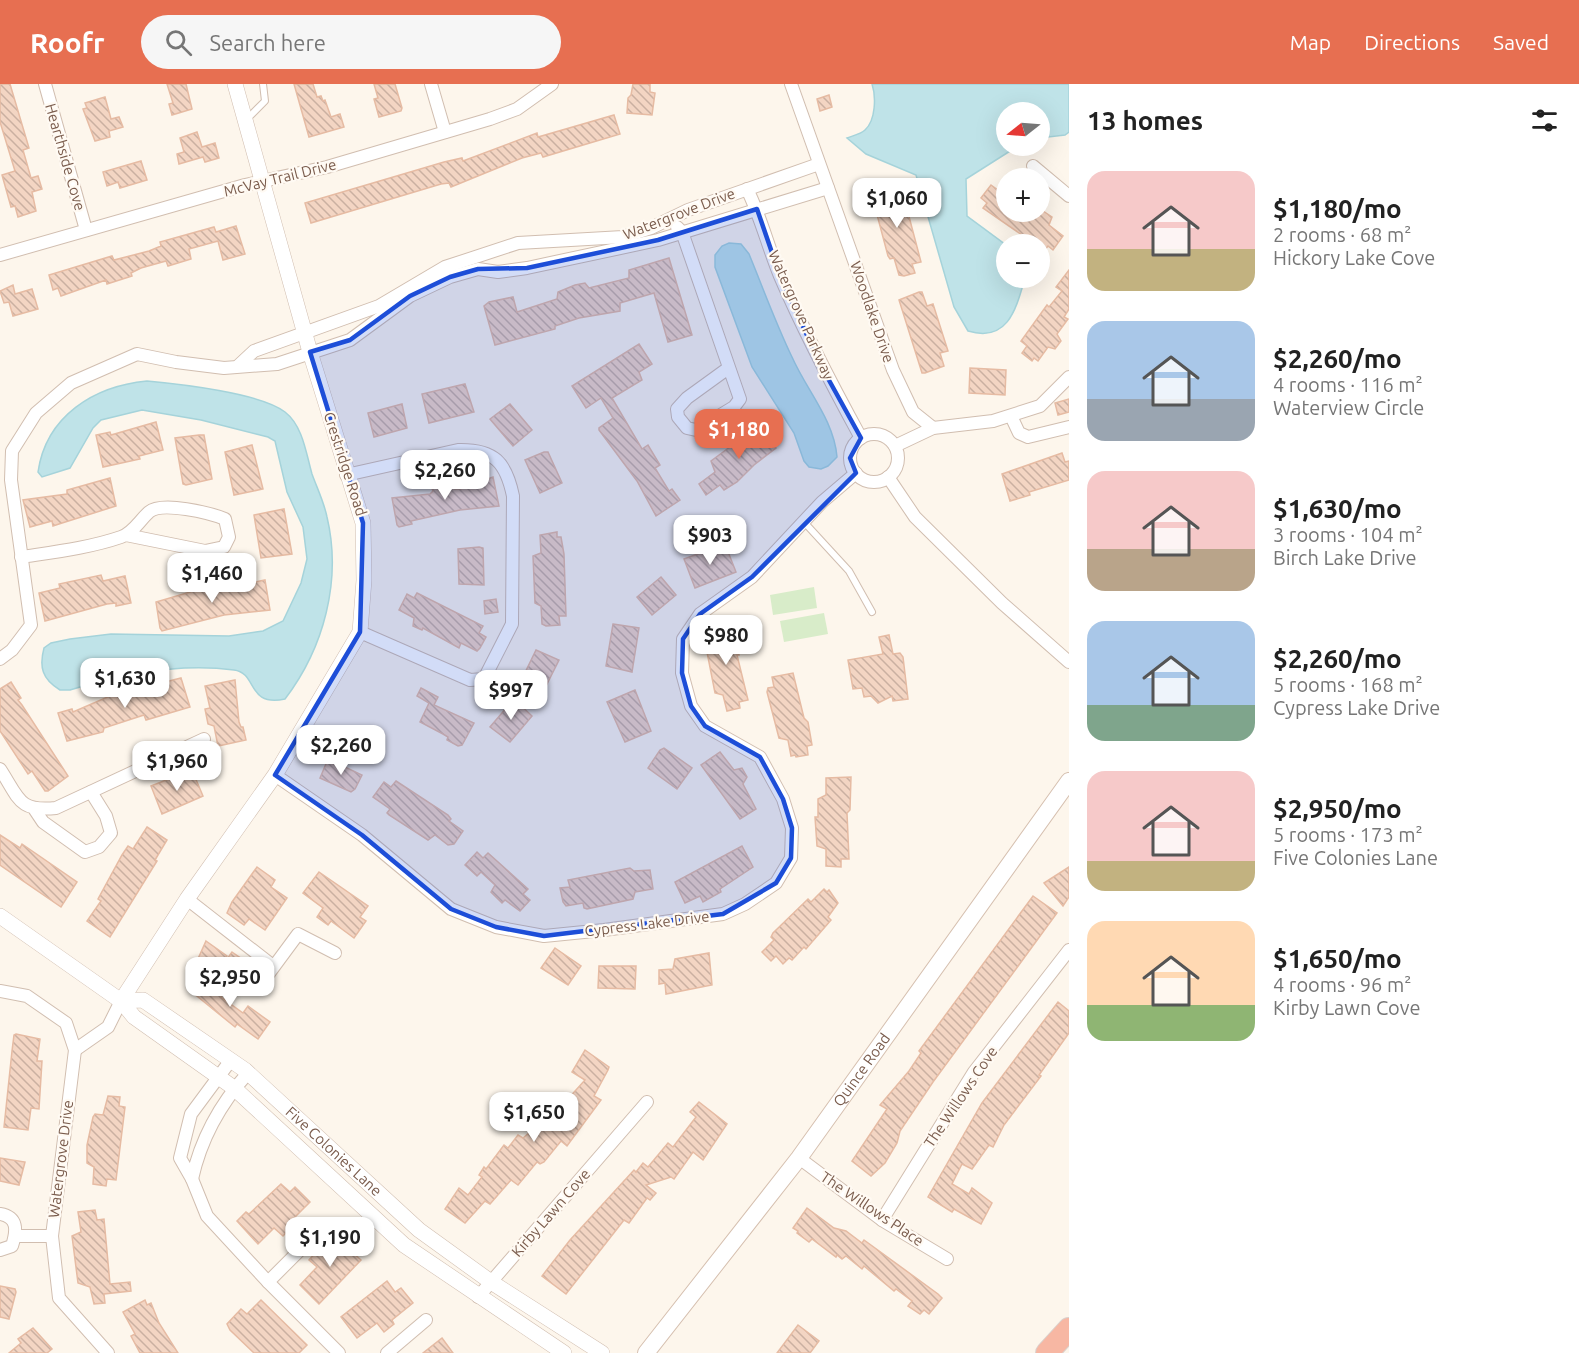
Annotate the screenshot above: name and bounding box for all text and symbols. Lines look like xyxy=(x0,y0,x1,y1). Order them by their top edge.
search box xyxy=(141,15,561,69)
icon: search xyxy=(162,26,195,59)
text: Roofr xyxy=(30,27,105,58)
text: Search here xyxy=(210,30,326,55)
text: Map xyxy=(1290,30,1331,54)
text: Directions xyxy=(1364,30,1460,54)
text: Saved xyxy=(1493,30,1549,54)
street label: Hearthside Cove xyxy=(42,101,89,212)
north arrow xyxy=(996,102,1050,156)
map controls xyxy=(996,102,1050,288)
icon: filters xyxy=(1528,104,1561,137)
text: 13 homes xyxy=(1087,106,1203,135)
street label: McVay Trail Drive xyxy=(222,155,338,200)
button: + xyxy=(996,168,1050,222)
pin: $1,060 xyxy=(848,178,946,229)
street label: Watergrove Drive xyxy=(620,184,737,243)
text: $1,060 xyxy=(866,186,928,209)
text: $1,180/mo xyxy=(1273,194,1402,223)
icon: home xyxy=(1135,195,1207,267)
text: 2 rooms · 68 m² xyxy=(1273,223,1411,246)
button: − xyxy=(996,234,1050,288)
text: Hickory Lake Cove xyxy=(1273,246,1435,269)
street label: Watergrove Parkway xyxy=(765,248,838,382)
street label: Woodlake Drive xyxy=(847,259,898,365)
text: $2,260/mo xyxy=(1273,344,1402,373)
icon: home xyxy=(1135,345,1207,417)
text: 4 rooms · 116 m² xyxy=(1273,373,1423,396)
text: Waterview Circle xyxy=(1273,396,1424,419)
pin: $1,180 xyxy=(690,409,788,460)
street label: Crestridge Road xyxy=(321,410,370,518)
text: $1,180 xyxy=(708,417,770,440)
pin: $2,260 xyxy=(396,450,494,501)
text: $2,260 xyxy=(414,458,476,481)
text: $1,630/mo xyxy=(1273,494,1402,523)
icon: home xyxy=(1135,495,1207,567)
pin: $903 xyxy=(674,515,746,566)
text: $903 xyxy=(687,523,733,546)
text: 3 rooms · 104 m² xyxy=(1273,523,1423,546)
text: Birch Lake Drive xyxy=(1273,546,1417,569)
pin: $1,460 xyxy=(163,553,261,604)
text: $1,460 xyxy=(181,561,243,584)
pin: $980 xyxy=(690,615,762,666)
text: $980 xyxy=(703,623,749,646)
text: $2,260/mo xyxy=(1273,644,1402,673)
icon: home xyxy=(1135,645,1207,717)
pin: $1,630 xyxy=(76,658,174,709)
text: $1,630 xyxy=(94,666,156,689)
pin: $997 xyxy=(475,670,547,721)
text: 5 rooms · 168 m² xyxy=(1273,673,1423,696)
text: $997 xyxy=(488,678,534,701)
text: Cypress Lake Drive xyxy=(1273,696,1440,719)
pin: $2,260 xyxy=(292,725,390,776)
text: $2,260 xyxy=(310,733,372,756)
pin: $1,960 xyxy=(128,741,226,792)
text: $1,960 xyxy=(146,749,208,772)
text: $2,950/mo xyxy=(1273,794,1402,823)
icon: home xyxy=(1135,795,1207,867)
text: 5 rooms · 173 m² xyxy=(1273,823,1423,846)
text: Five Colonies Lane xyxy=(1273,846,1438,869)
street label: Cypress Lake Drive xyxy=(584,907,710,940)
text: $1,650/mo xyxy=(1273,944,1402,973)
icon: home xyxy=(1135,945,1207,1017)
pin: $2,950 xyxy=(181,957,279,1008)
text: $2,950 xyxy=(199,965,261,988)
text: 4 rooms · 96 m² xyxy=(1273,973,1411,996)
text: Kirby Lawn Cove xyxy=(1273,996,1421,1019)
street label: Quince Road xyxy=(830,1030,893,1110)
street label: The Willows Cove xyxy=(921,1043,1001,1150)
pin: $1,650 xyxy=(485,1092,583,1143)
street label: Watergrove Drive xyxy=(45,1099,76,1219)
text: $1,650 xyxy=(503,1100,565,1123)
street label: Five Colonies Lane xyxy=(283,1103,385,1199)
street label: Kirby Lawn Cove xyxy=(508,1165,593,1260)
street label: The Willows Place xyxy=(818,1168,927,1249)
pin: $1,190 xyxy=(281,1217,379,1268)
text: $1,190 xyxy=(299,1225,361,1248)

